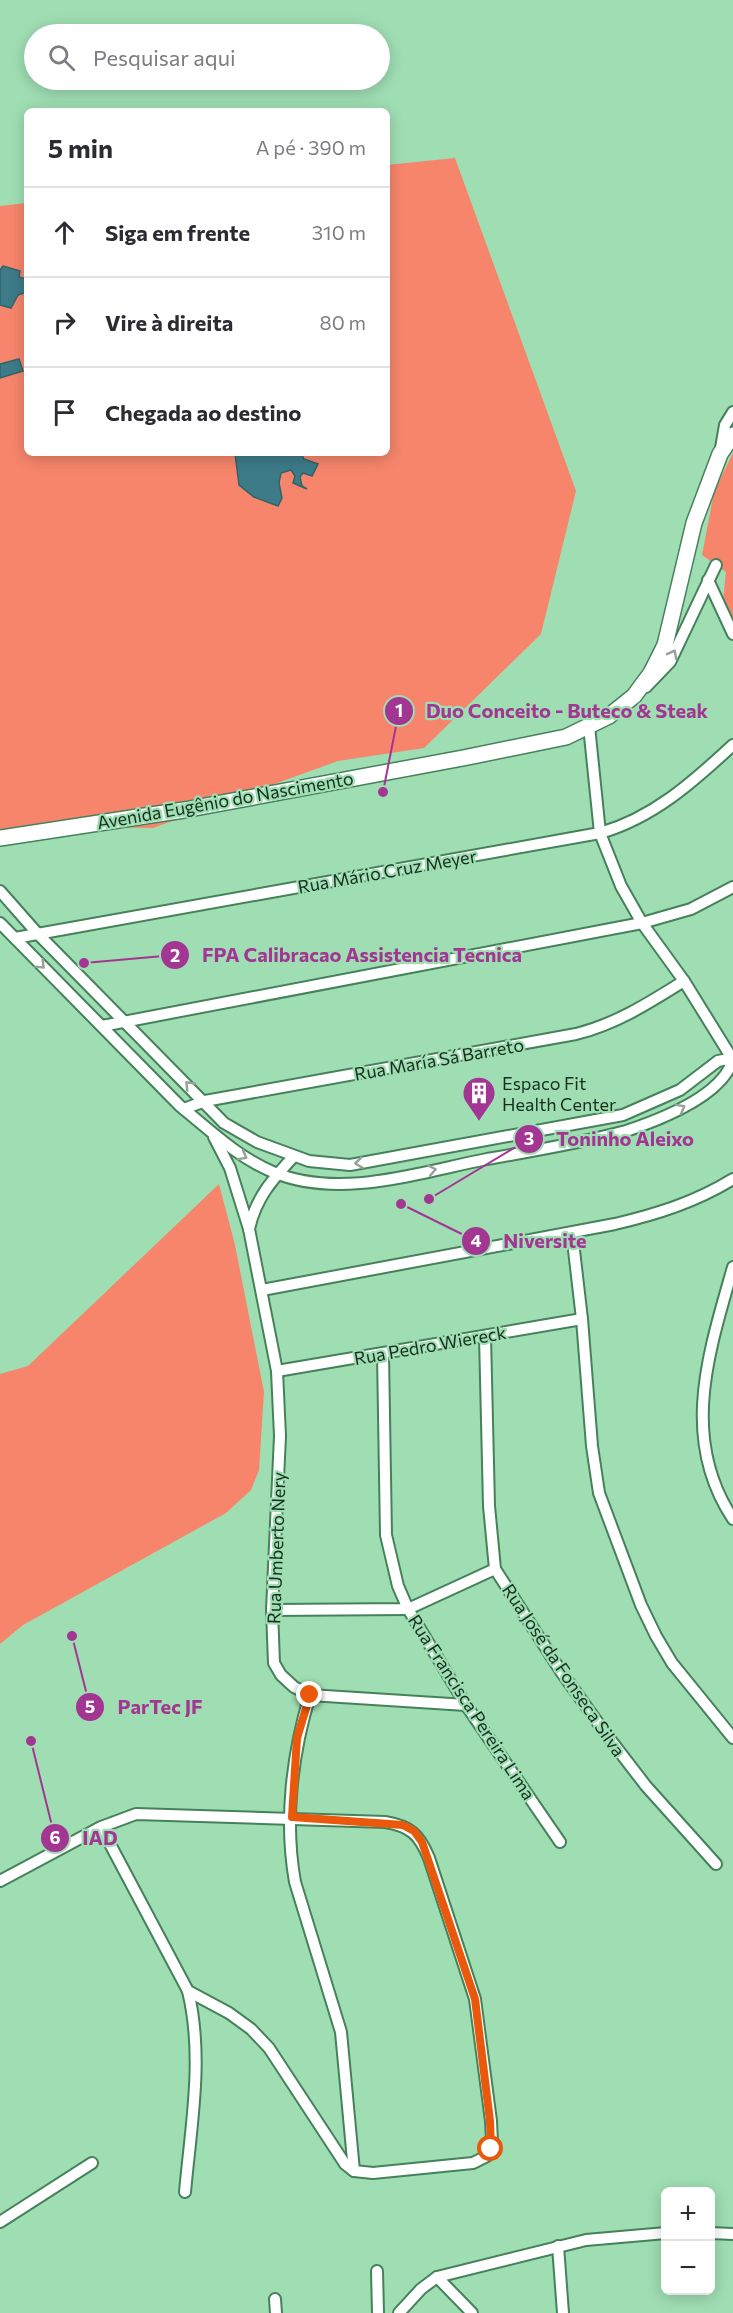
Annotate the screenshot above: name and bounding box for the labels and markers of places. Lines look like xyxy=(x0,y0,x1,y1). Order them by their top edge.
callout: Duo Conceito - Buteco & Steak xyxy=(384,692,720,730)
callout: FPA Calibracao Assistencia Tecnica xyxy=(160,936,534,974)
place label: Espaco Fit Health Center xyxy=(502,1072,616,1115)
building icon: Espaco Fit Health Center xyxy=(461,1075,497,1122)
callout: Toninho Aleixo xyxy=(514,1120,706,1158)
callout: Niversite xyxy=(461,1222,599,1260)
callout: ParTec JF xyxy=(75,1688,214,1726)
callout: IAD xyxy=(40,1819,130,1857)

